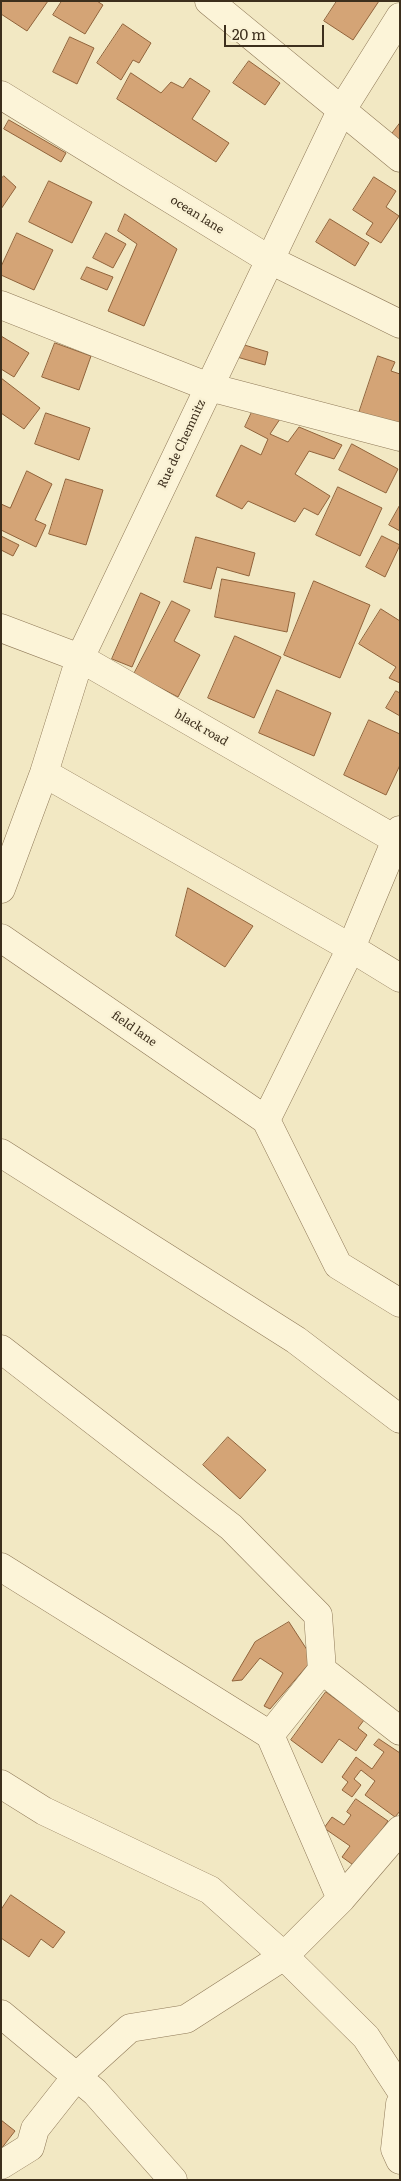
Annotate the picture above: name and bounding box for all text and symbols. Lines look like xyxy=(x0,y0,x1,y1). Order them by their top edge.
scale bar xyxy=(226,15,326,47)
text: 20 m xyxy=(232,22,266,45)
street label: ocean lane xyxy=(168,193,226,237)
street label: Rue de Chemnitz xyxy=(155,397,209,491)
street label: black road xyxy=(172,707,230,749)
street label: field lane xyxy=(109,1008,159,1050)

